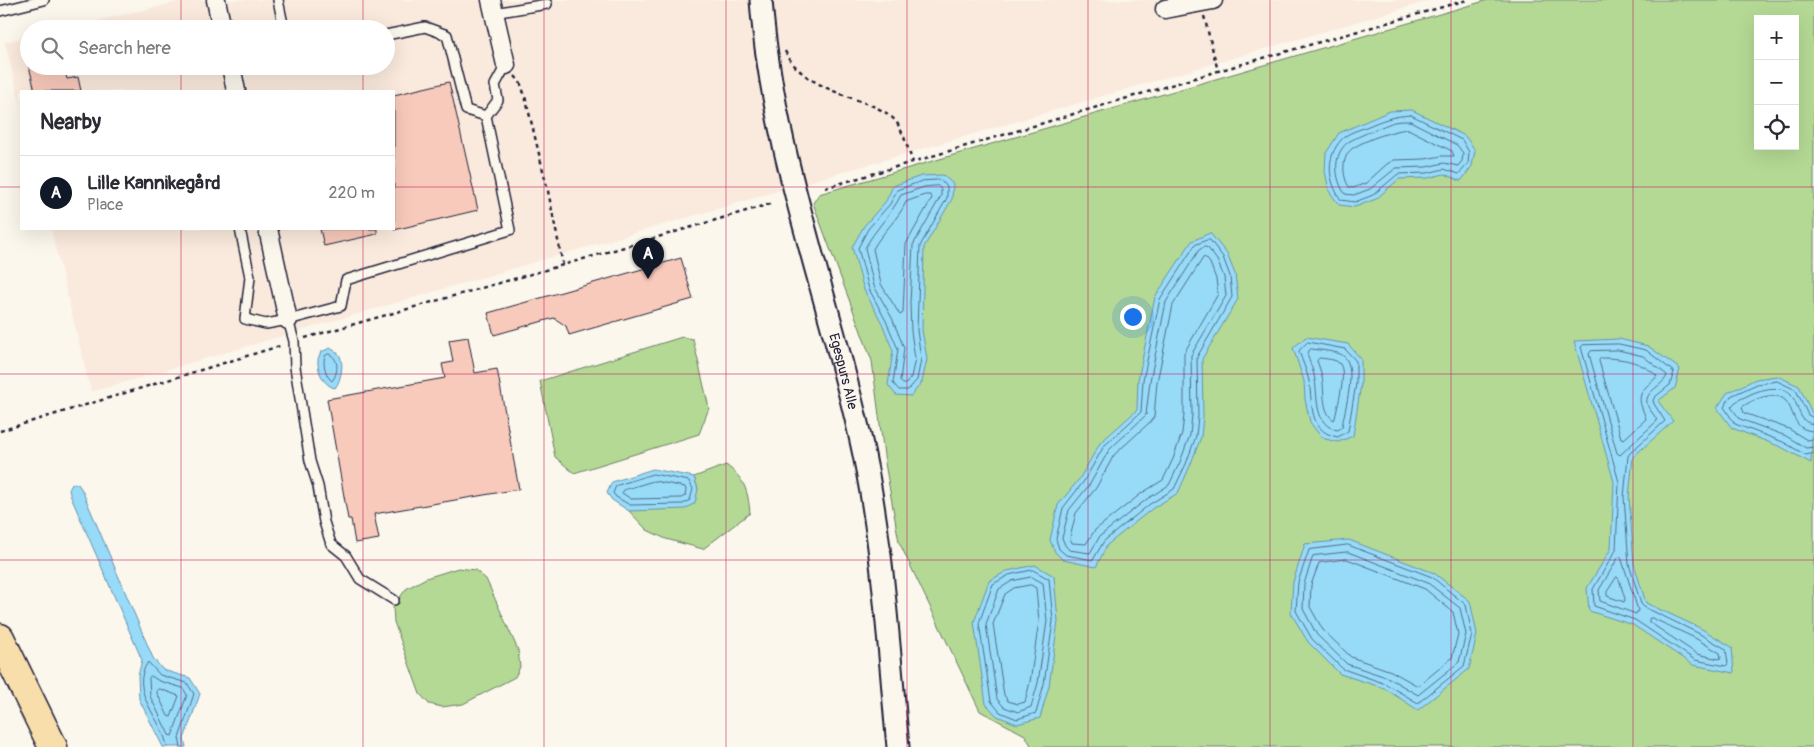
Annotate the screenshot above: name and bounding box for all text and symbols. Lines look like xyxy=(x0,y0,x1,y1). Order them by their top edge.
map controls xyxy=(1754,15,1799,150)
button: + xyxy=(1754,15,1799,60)
search box xyxy=(20,20,395,75)
icon: search xyxy=(38,34,66,62)
text: Search here xyxy=(78,36,171,60)
button: − xyxy=(1754,60,1799,105)
button: locate xyxy=(1754,105,1799,150)
text: Nearby xyxy=(40,109,101,136)
text: Lille Kannikegård xyxy=(87,171,221,195)
text: A xyxy=(51,183,61,203)
text: 220 m xyxy=(329,183,375,203)
text: Place xyxy=(87,195,123,215)
pin: A xyxy=(632,238,664,279)
your location xyxy=(1120,304,1146,330)
street label: Egespurs Alle xyxy=(825,331,861,411)

